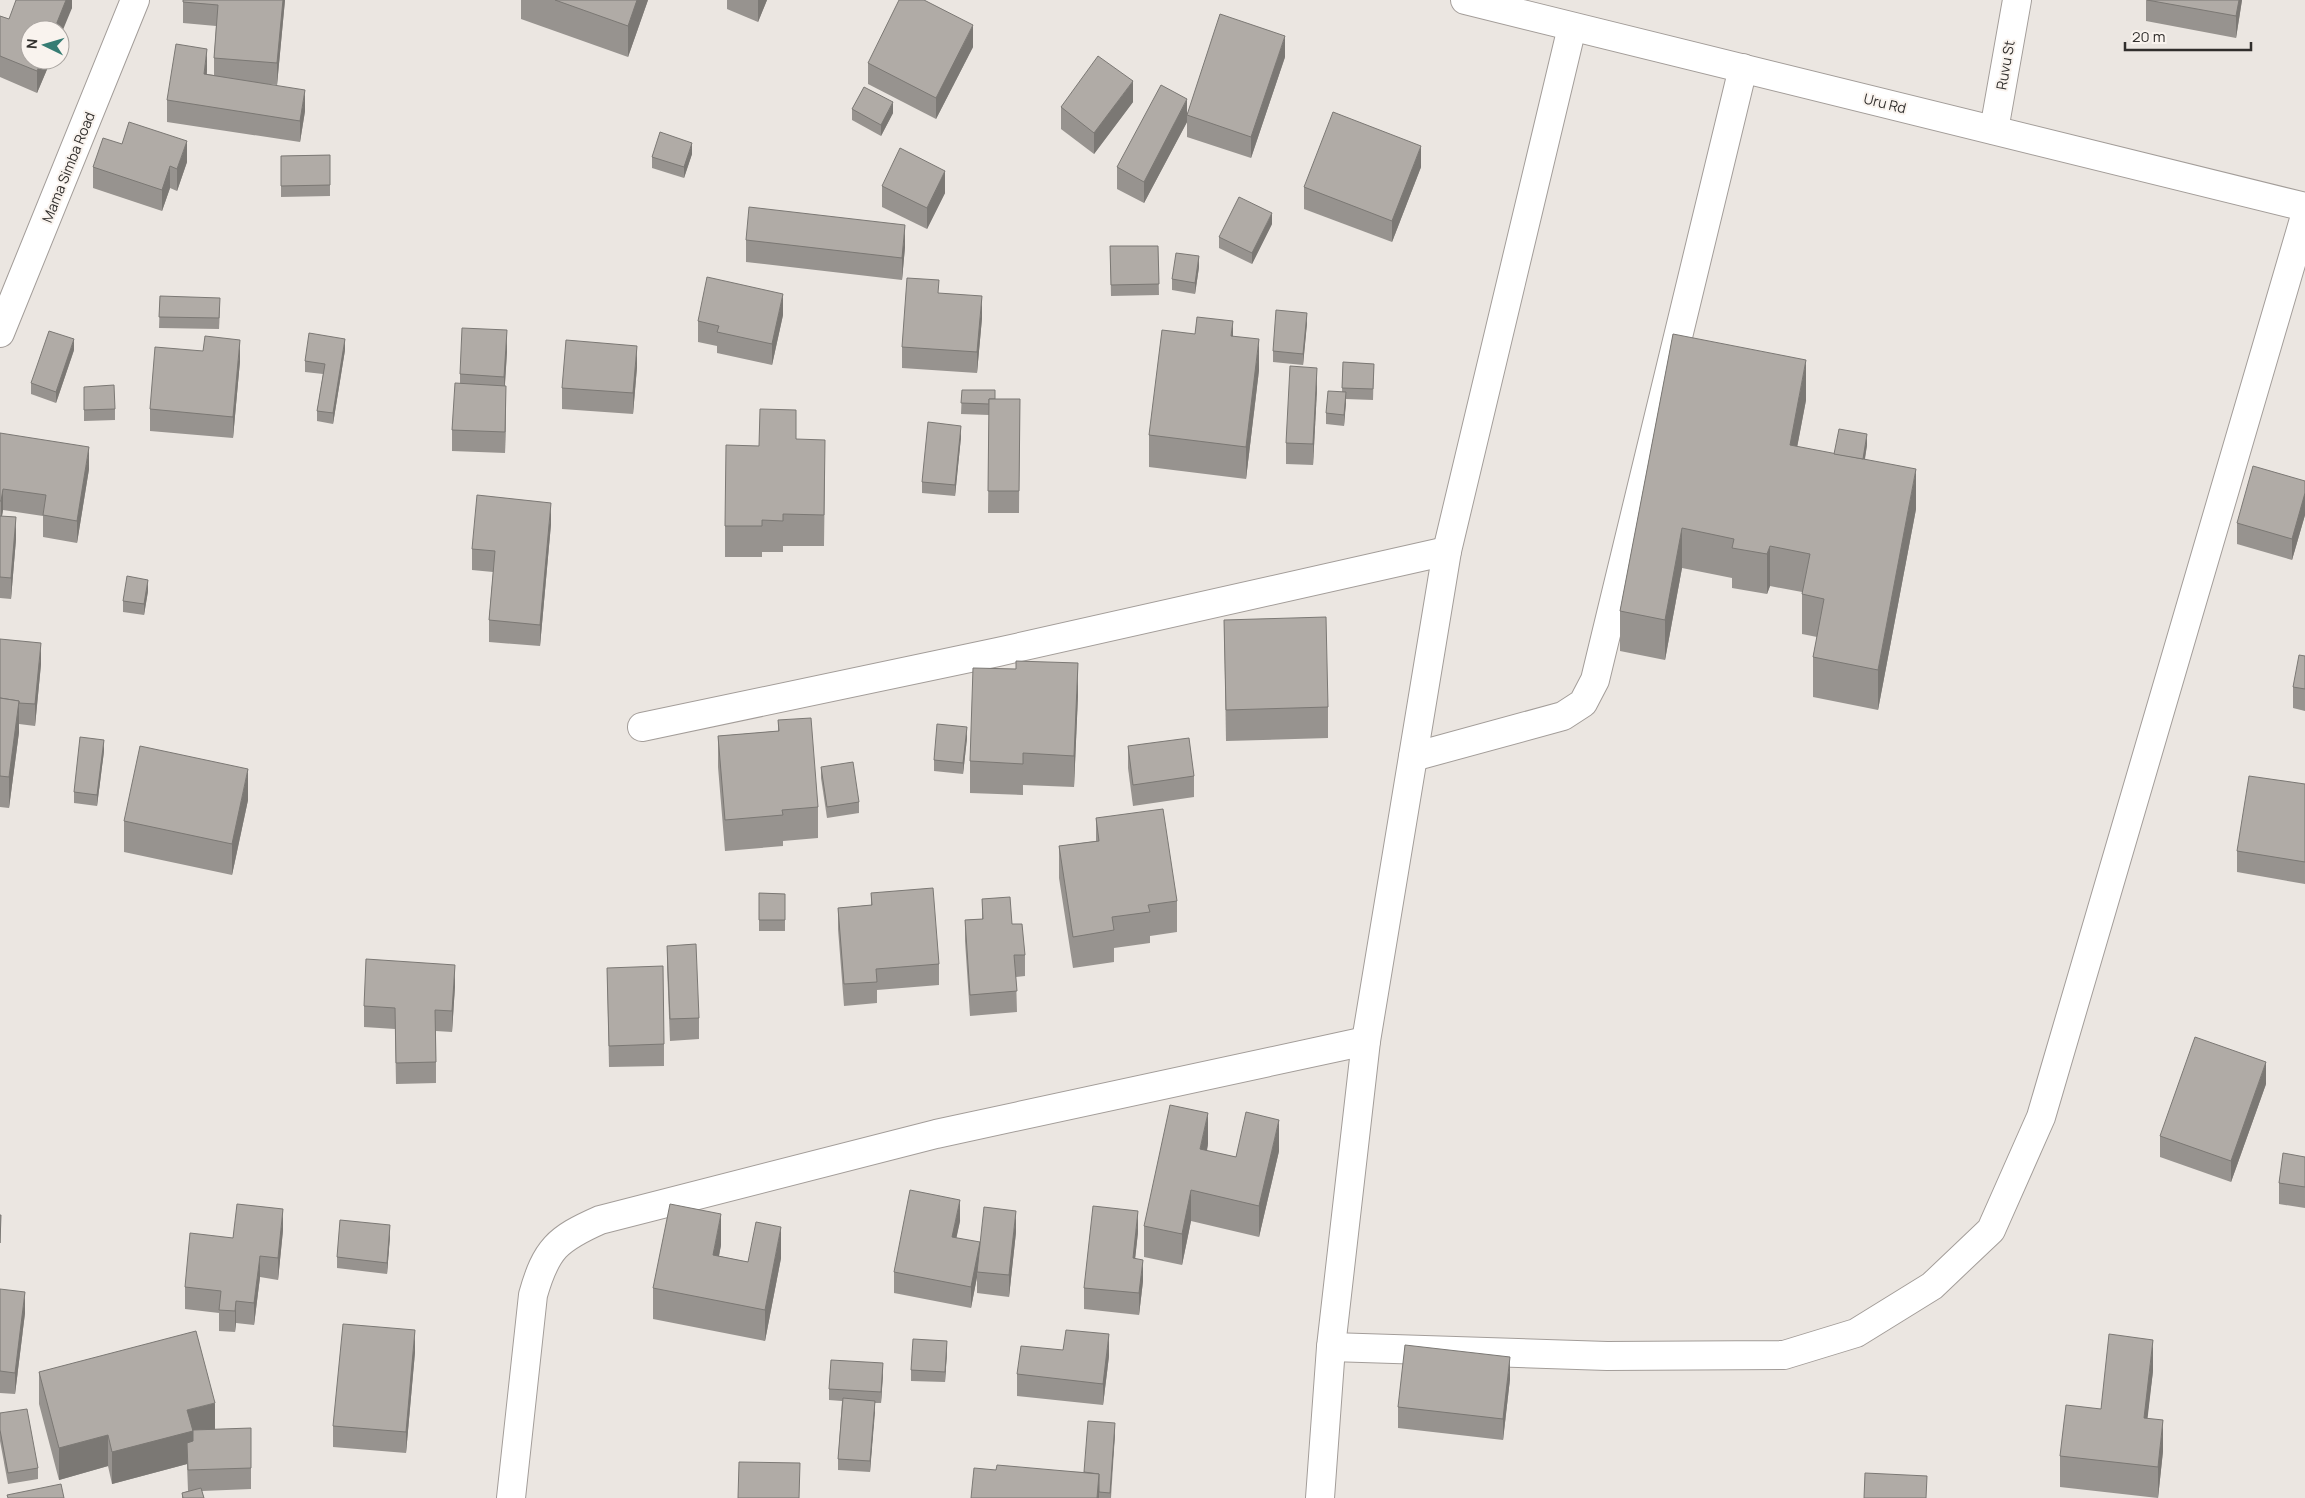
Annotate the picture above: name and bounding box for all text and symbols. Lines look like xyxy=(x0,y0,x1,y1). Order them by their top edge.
north arrow xyxy=(20,20,70,70)
scale bar xyxy=(2125,20,2251,52)
text: 20 m xyxy=(2132,26,2165,47)
text: N xyxy=(22,38,41,50)
street label: Ruvu St xyxy=(1991,39,2019,91)
street label: Uru Rd xyxy=(1862,89,1908,117)
street label: Mama Simba Road xyxy=(37,109,99,225)

